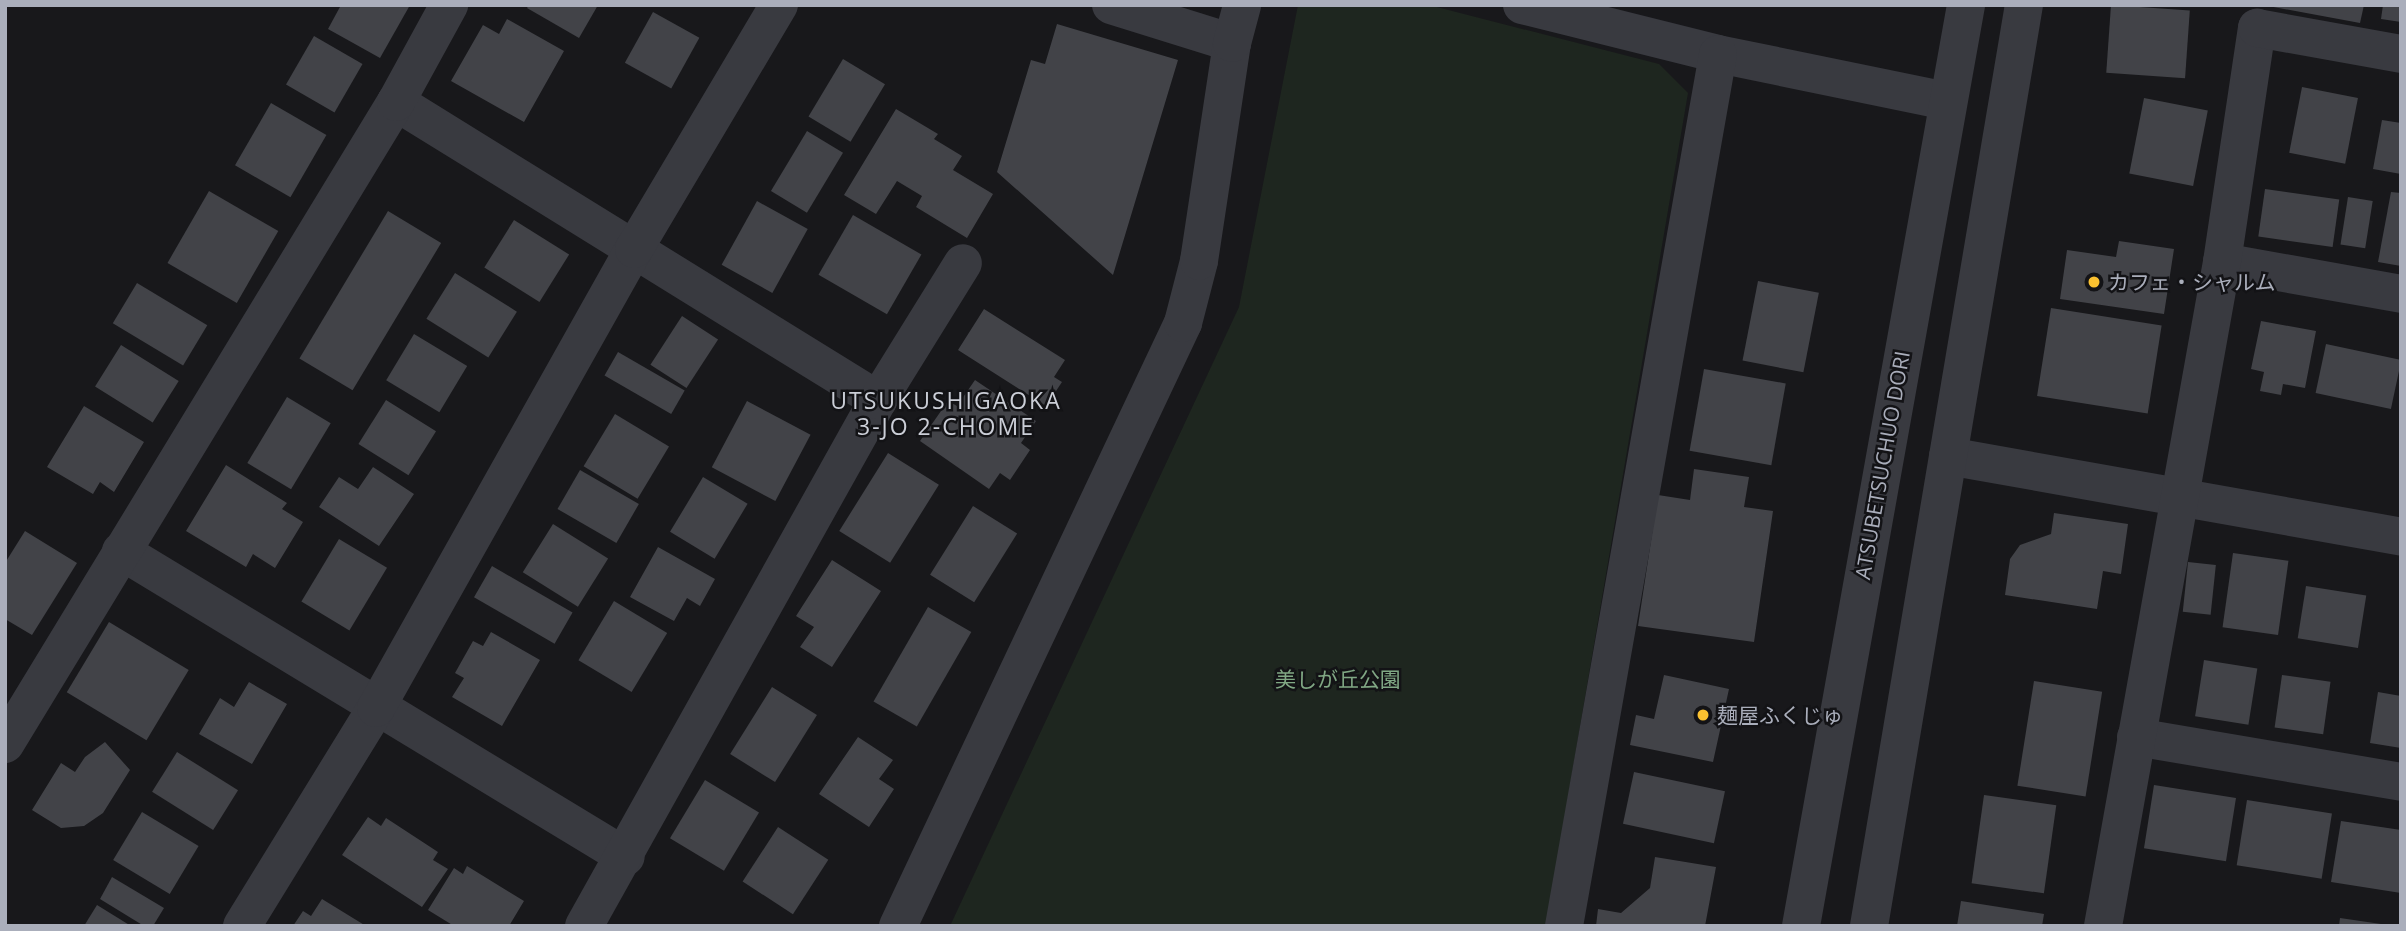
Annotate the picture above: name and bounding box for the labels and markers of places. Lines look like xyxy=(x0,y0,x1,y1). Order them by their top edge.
place label: カフェ・シャルム xyxy=(2108,269,2276,295)
marker: カフェ・シャルム xyxy=(2086,274,2102,290)
place label: 麺屋ふくじゅ xyxy=(1717,702,1843,728)
marker: 麺屋ふくじゅ xyxy=(1695,707,1711,723)

